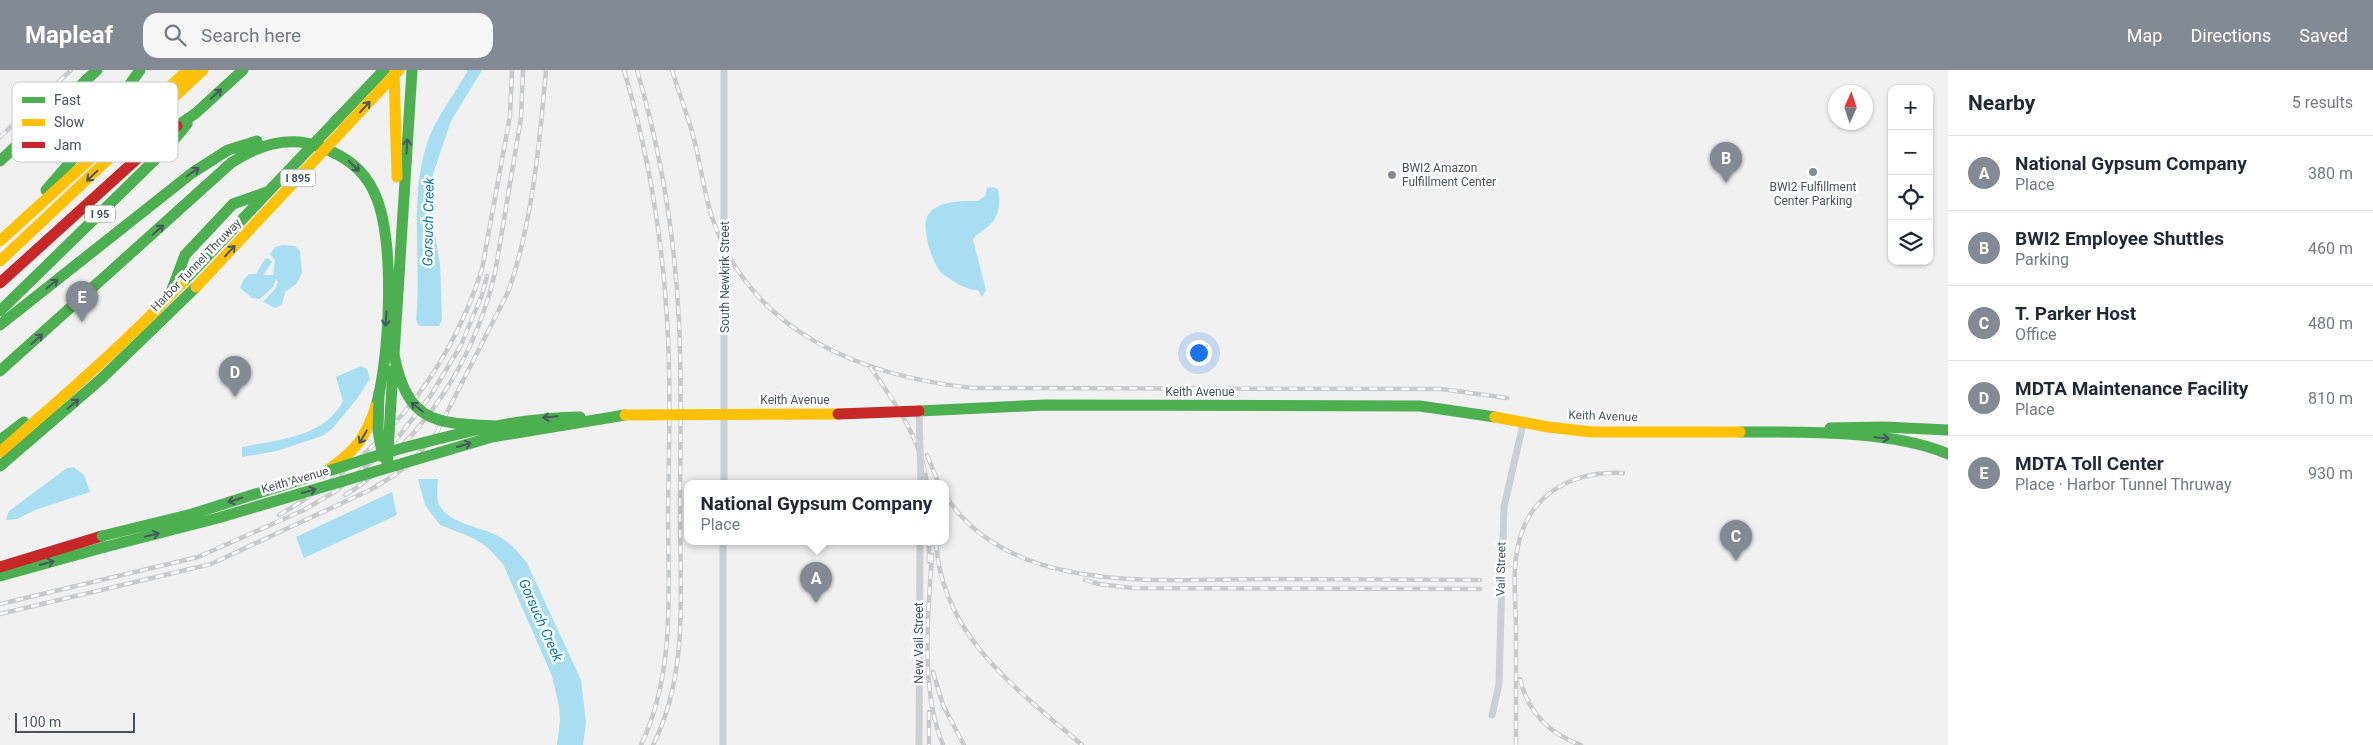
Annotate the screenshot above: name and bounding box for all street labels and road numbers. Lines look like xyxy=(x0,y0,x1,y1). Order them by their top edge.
road number: I 895 xyxy=(280,170,316,186)
road number: I 95 xyxy=(85,206,115,222)
street label: Harbor Tunnel Thruway xyxy=(148,215,244,314)
street label: South Newkirk Street xyxy=(718,221,732,333)
street label: Keith Avenue xyxy=(1165,385,1235,399)
street label: Keith Avenue xyxy=(760,393,830,407)
street label: Keith Avenue xyxy=(1568,408,1638,424)
street label: Keith Avenue xyxy=(260,464,330,496)
street label: Vail Street xyxy=(1494,542,1508,596)
street label: New Vail Street xyxy=(912,602,926,684)

